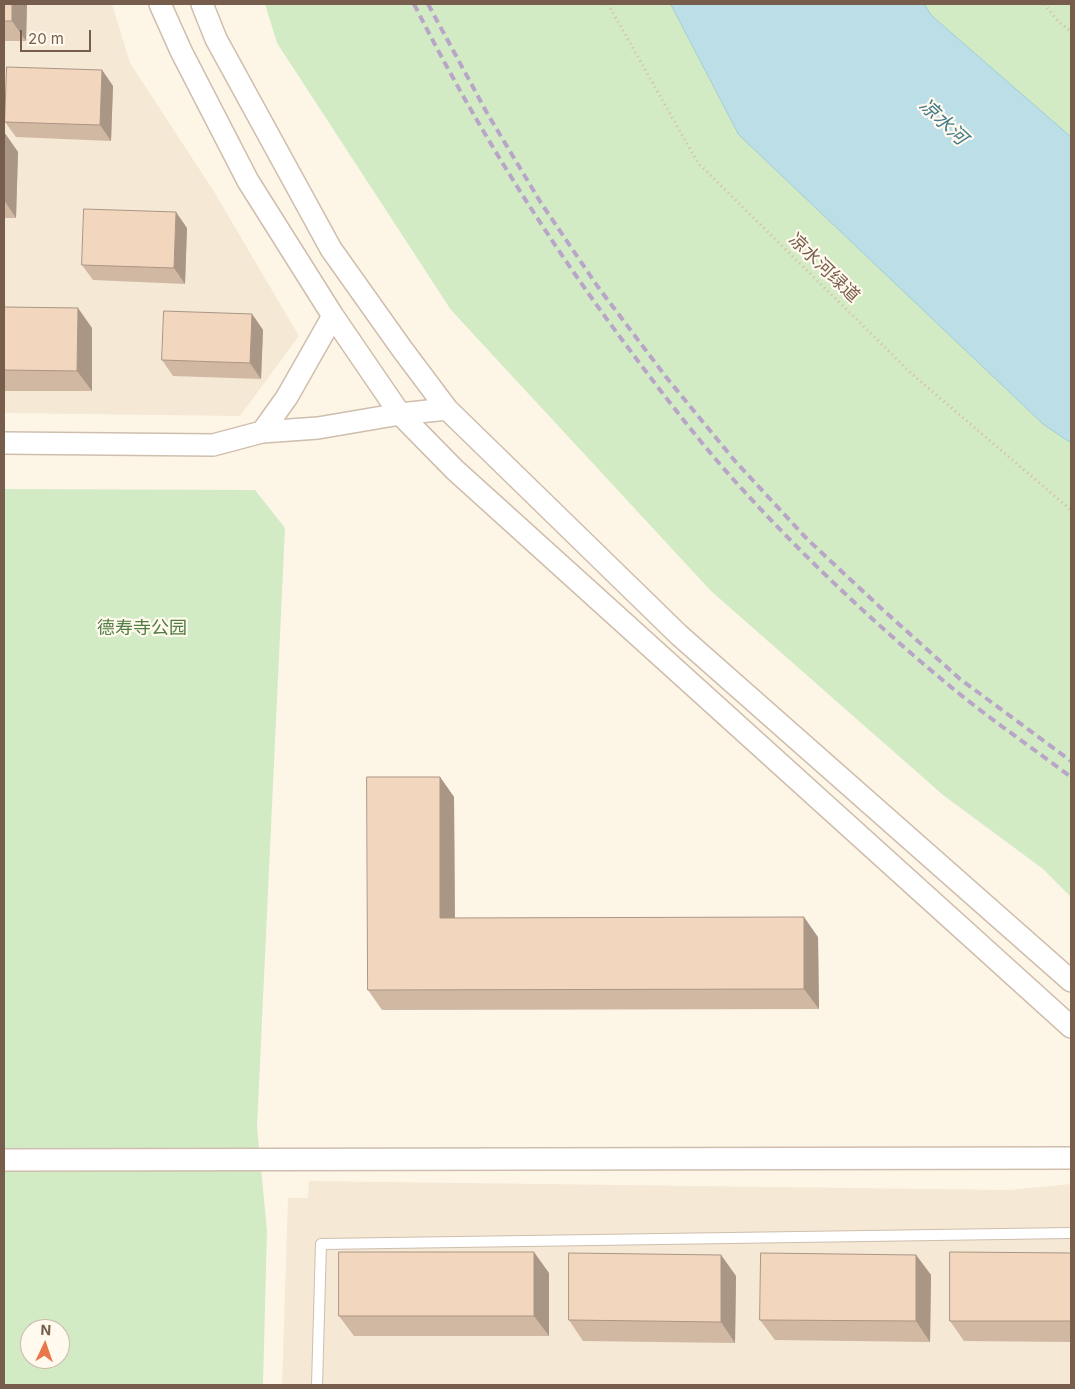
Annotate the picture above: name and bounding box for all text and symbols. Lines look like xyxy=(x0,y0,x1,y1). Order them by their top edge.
scale bar xyxy=(22,20,94,52)
text: 20 m xyxy=(28,29,64,48)
water label: 凉水河 xyxy=(914,94,972,150)
street label: 凉水河绿道 xyxy=(784,229,864,307)
park label: 德寿寺公园 xyxy=(97,618,187,640)
north arrow xyxy=(20,1319,70,1369)
text: N xyxy=(40,1321,52,1338)

